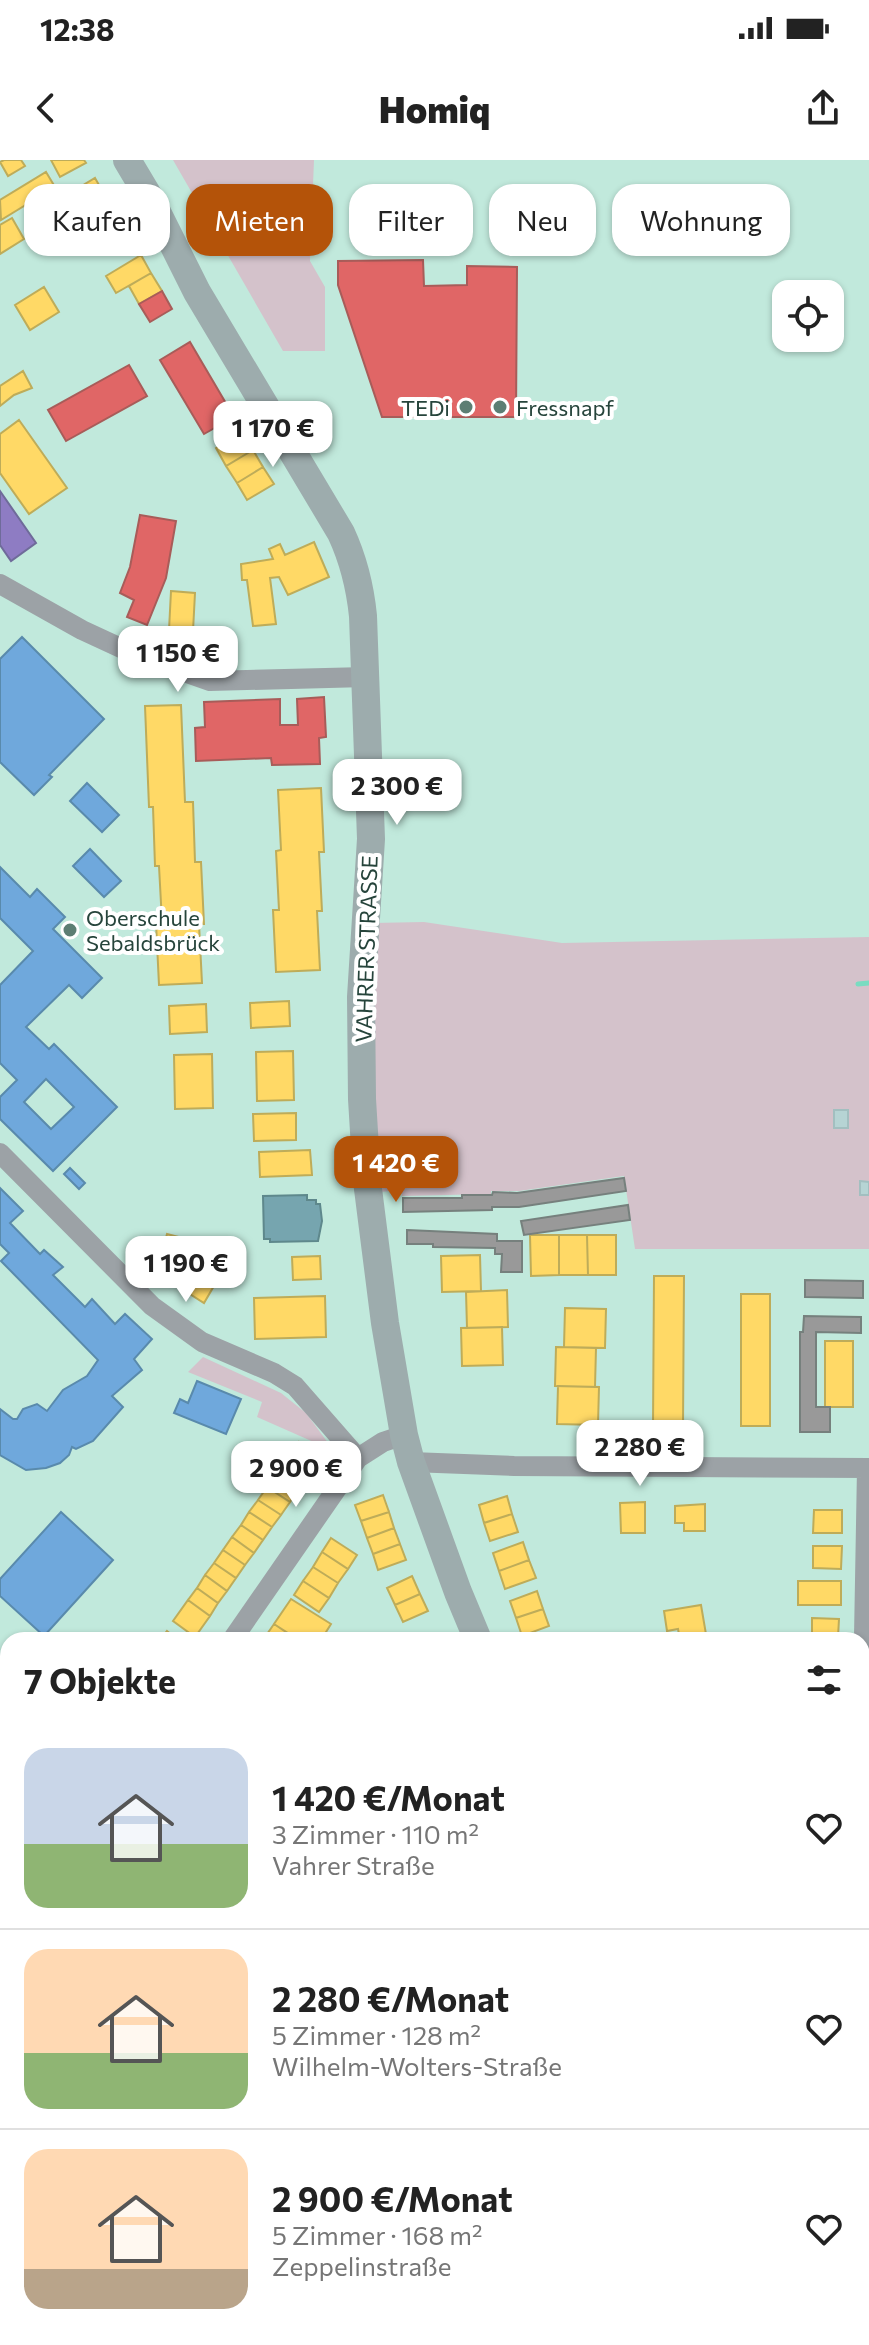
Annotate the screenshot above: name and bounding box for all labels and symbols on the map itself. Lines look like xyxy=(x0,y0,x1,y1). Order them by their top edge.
place label: TEDi xyxy=(401,394,450,421)
place label: Fressnapf xyxy=(516,394,614,421)
marker: TEDi xyxy=(457,398,475,416)
marker: Fressnapf xyxy=(491,398,509,416)
pin: 1 170 € xyxy=(199,401,347,469)
pin: 1 150 € xyxy=(104,626,252,694)
pin: 2 300 € xyxy=(323,759,471,827)
street label: VAHRER STRASSE xyxy=(349,855,383,1043)
place label: Oberschule Sebaldsbrück xyxy=(86,904,220,956)
marker: Oberschule Sebaldsbrück xyxy=(61,921,79,939)
pin: 1 420 € xyxy=(322,1136,470,1204)
pin: 1 190 € xyxy=(112,1236,260,1304)
pin: 2 280 € xyxy=(566,1420,714,1488)
pin: 2 900 € xyxy=(222,1441,370,1509)

